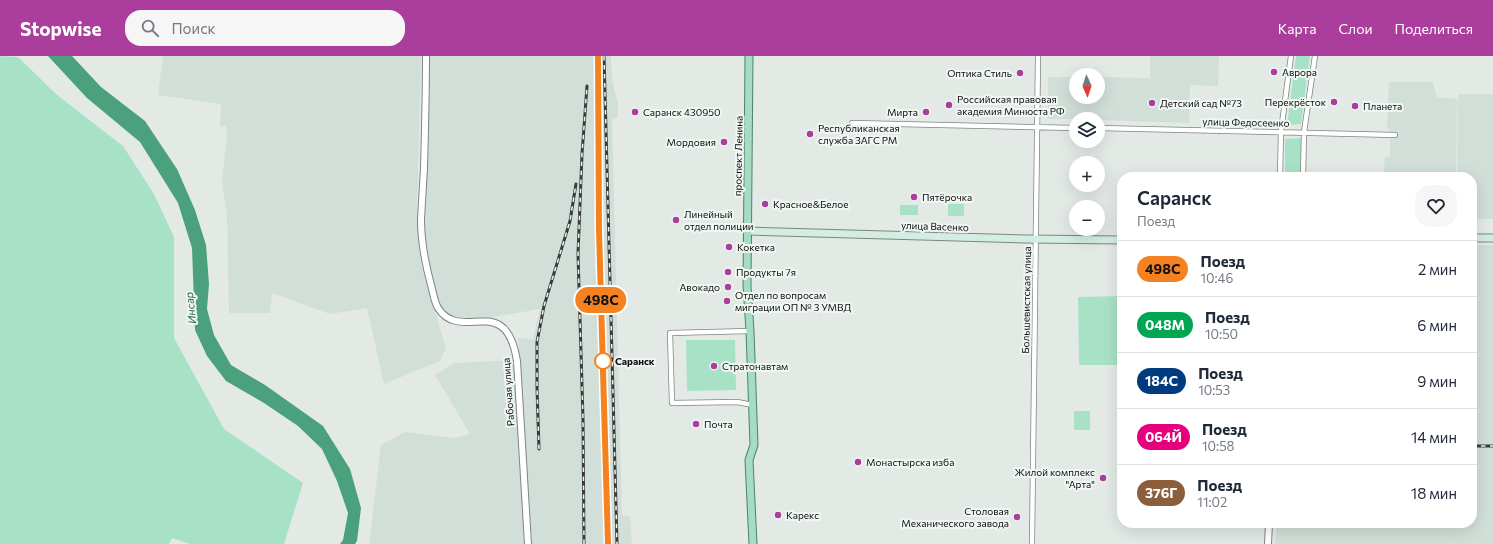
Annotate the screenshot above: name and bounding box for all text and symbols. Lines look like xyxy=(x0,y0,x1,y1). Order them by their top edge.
search box xyxy=(125,10,405,46)
text: Stopwise xyxy=(20,17,101,40)
icon: search xyxy=(139,17,161,39)
text: Поиск xyxy=(171,19,216,37)
text: Карта xyxy=(1278,20,1316,37)
text: Слои xyxy=(1338,20,1373,37)
text: Поделиться xyxy=(1395,20,1473,37)
place label: Аврора xyxy=(1282,66,1317,78)
place label: Оптика Стиль xyxy=(947,67,1012,79)
marker: Аврора xyxy=(1269,67,1279,77)
marker: Оптика Стиль xyxy=(1015,68,1025,78)
north arrow xyxy=(1069,68,1105,104)
map controls xyxy=(1069,68,1105,236)
place label: Российская правовая академия Минюста РФ xyxy=(957,93,1065,117)
place label: Перекрёсток xyxy=(1265,96,1327,108)
place label: Детский сад №73 xyxy=(1160,97,1242,109)
marker: Перекрёсток xyxy=(1329,97,1339,107)
marker: Детский сад №73 xyxy=(1147,98,1157,108)
marker: Российская правовая академия Минюста РФ xyxy=(944,100,954,110)
place label: Планета xyxy=(1363,100,1402,112)
marker: Планета xyxy=(1350,101,1360,111)
place label: Саранск 430950 xyxy=(643,106,721,118)
place label: Мирта xyxy=(887,106,918,118)
marker: Саранск 430950 xyxy=(630,107,640,117)
marker: Мирта xyxy=(921,107,931,117)
button: layers xyxy=(1069,112,1105,148)
street label: улица Федосеенко xyxy=(1202,115,1290,129)
street label: проспект Ленина xyxy=(731,116,745,196)
place label: Республиканская служба ЗАГС РМ xyxy=(818,122,900,146)
marker: Республиканская служба ЗАГС РМ xyxy=(805,129,815,139)
place label: Мордовия xyxy=(667,136,716,148)
marker: Мордовия xyxy=(719,137,729,147)
button: + xyxy=(1069,156,1105,192)
button: heart xyxy=(1415,185,1457,227)
text: Саранск xyxy=(1137,186,1212,209)
place label: Пятёрочка xyxy=(922,191,972,203)
marker: Пятёрочка xyxy=(909,192,919,202)
place label: Красное&Белое xyxy=(773,198,849,210)
marker: Красное&Белое xyxy=(760,199,770,209)
button: − xyxy=(1069,200,1105,236)
place label: Линейный отдел полиции xyxy=(684,208,754,232)
text: Поезд xyxy=(1137,213,1175,229)
marker: Линейный отдел полиции xyxy=(671,215,681,225)
street label: улица Васенко xyxy=(901,219,969,233)
place label: Кокетка xyxy=(737,241,775,253)
marker: Кокетка xyxy=(724,242,734,252)
street label: Большевистская улица xyxy=(1019,246,1033,354)
text: Поезд xyxy=(1200,252,1245,270)
text: 498С xyxy=(1145,260,1180,277)
text: 2 мин xyxy=(1418,260,1457,278)
place label: Продукты 7я xyxy=(736,266,796,278)
marker: Продукты 7я xyxy=(723,267,733,277)
text: 10:46 xyxy=(1200,270,1233,286)
place label: Авокадо xyxy=(679,281,720,293)
marker: Авокадо xyxy=(723,282,733,292)
line badge: 498С xyxy=(573,287,629,313)
place label: Отдел по вопросам миграции ОП № 3 УМВД xyxy=(735,289,852,313)
water label: Инсар xyxy=(182,291,198,325)
text: 498С xyxy=(583,291,619,308)
marker: Отдел по вопросам миграции ОП № 3 УМВД xyxy=(722,296,732,306)
text: Поезд xyxy=(1205,308,1250,326)
text: 048М xyxy=(1145,316,1185,333)
text: 6 мин xyxy=(1417,316,1457,334)
text: 10:50 xyxy=(1205,326,1238,342)
marker: Саранск xyxy=(594,352,612,370)
place label: Саранск xyxy=(615,355,655,367)
street label: Рабочая улица xyxy=(500,357,516,427)
place label: Стратонавтам xyxy=(722,360,788,372)
marker: Стратонавтам xyxy=(709,361,719,371)
text: Поезд xyxy=(1198,364,1243,382)
text: 184С xyxy=(1145,372,1178,389)
text: 9 мин xyxy=(1417,372,1457,390)
text: 10:53 xyxy=(1198,382,1230,398)
place label: Почта xyxy=(704,418,733,430)
marker: Почта xyxy=(691,419,701,429)
text: Поезд xyxy=(1202,420,1247,438)
text: 064Й xyxy=(1145,428,1182,445)
text: 14 мин xyxy=(1411,428,1457,446)
text: 10:58 xyxy=(1202,438,1235,454)
place label: Монастырска изба xyxy=(866,456,954,468)
marker: Монастырска изба xyxy=(853,457,863,467)
place label: Жилой комплекс "Арта" xyxy=(1015,466,1095,490)
marker: Жилой комплекс "Арта" xyxy=(1098,473,1108,483)
text: Поезд xyxy=(1197,476,1242,494)
text: 376Г xyxy=(1145,484,1177,501)
text: 18 мин xyxy=(1411,484,1457,502)
text: 11:02 xyxy=(1197,494,1227,510)
place label: Столовая Механического завода xyxy=(901,505,1009,529)
place label: Карекс xyxy=(786,509,819,521)
marker: Карекс xyxy=(773,510,783,520)
marker: Столовая Механического завода xyxy=(1012,512,1022,522)

